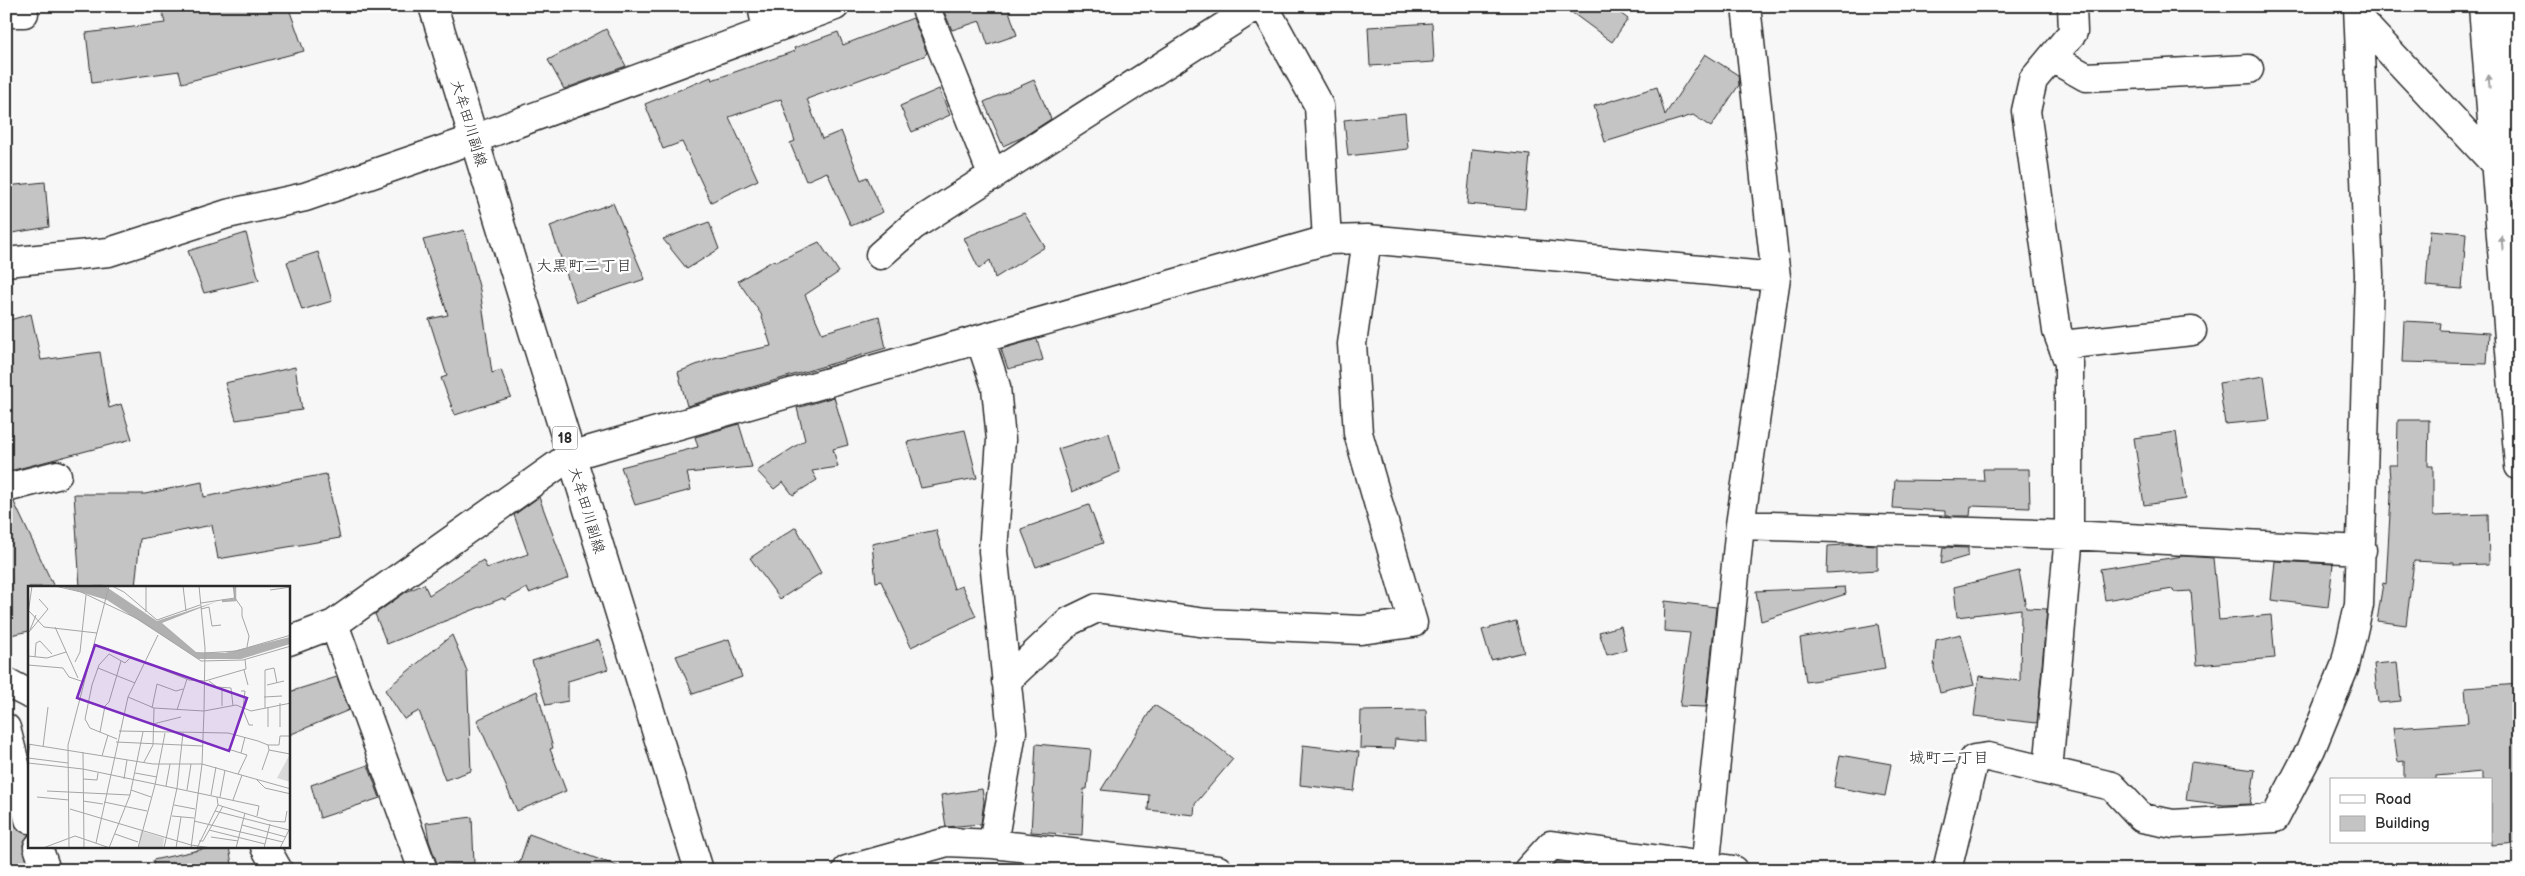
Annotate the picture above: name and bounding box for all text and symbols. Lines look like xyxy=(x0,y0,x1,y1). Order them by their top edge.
one-way arrow xyxy=(2484,73,2492,89)
street label: 大牟田川副線 xyxy=(446,77,491,169)
one-way arrow xyxy=(2497,235,2505,251)
district label: 大黒町二丁目 xyxy=(536,257,632,276)
road number: 18 xyxy=(552,426,578,449)
street label: 大牟田川副線 xyxy=(564,464,609,556)
inset map xyxy=(28,586,290,848)
district label: 城町二丁目 xyxy=(1909,749,1989,768)
legend xyxy=(2330,778,2492,844)
text: Road xyxy=(2375,790,2411,809)
text: Building xyxy=(2375,814,2430,833)

